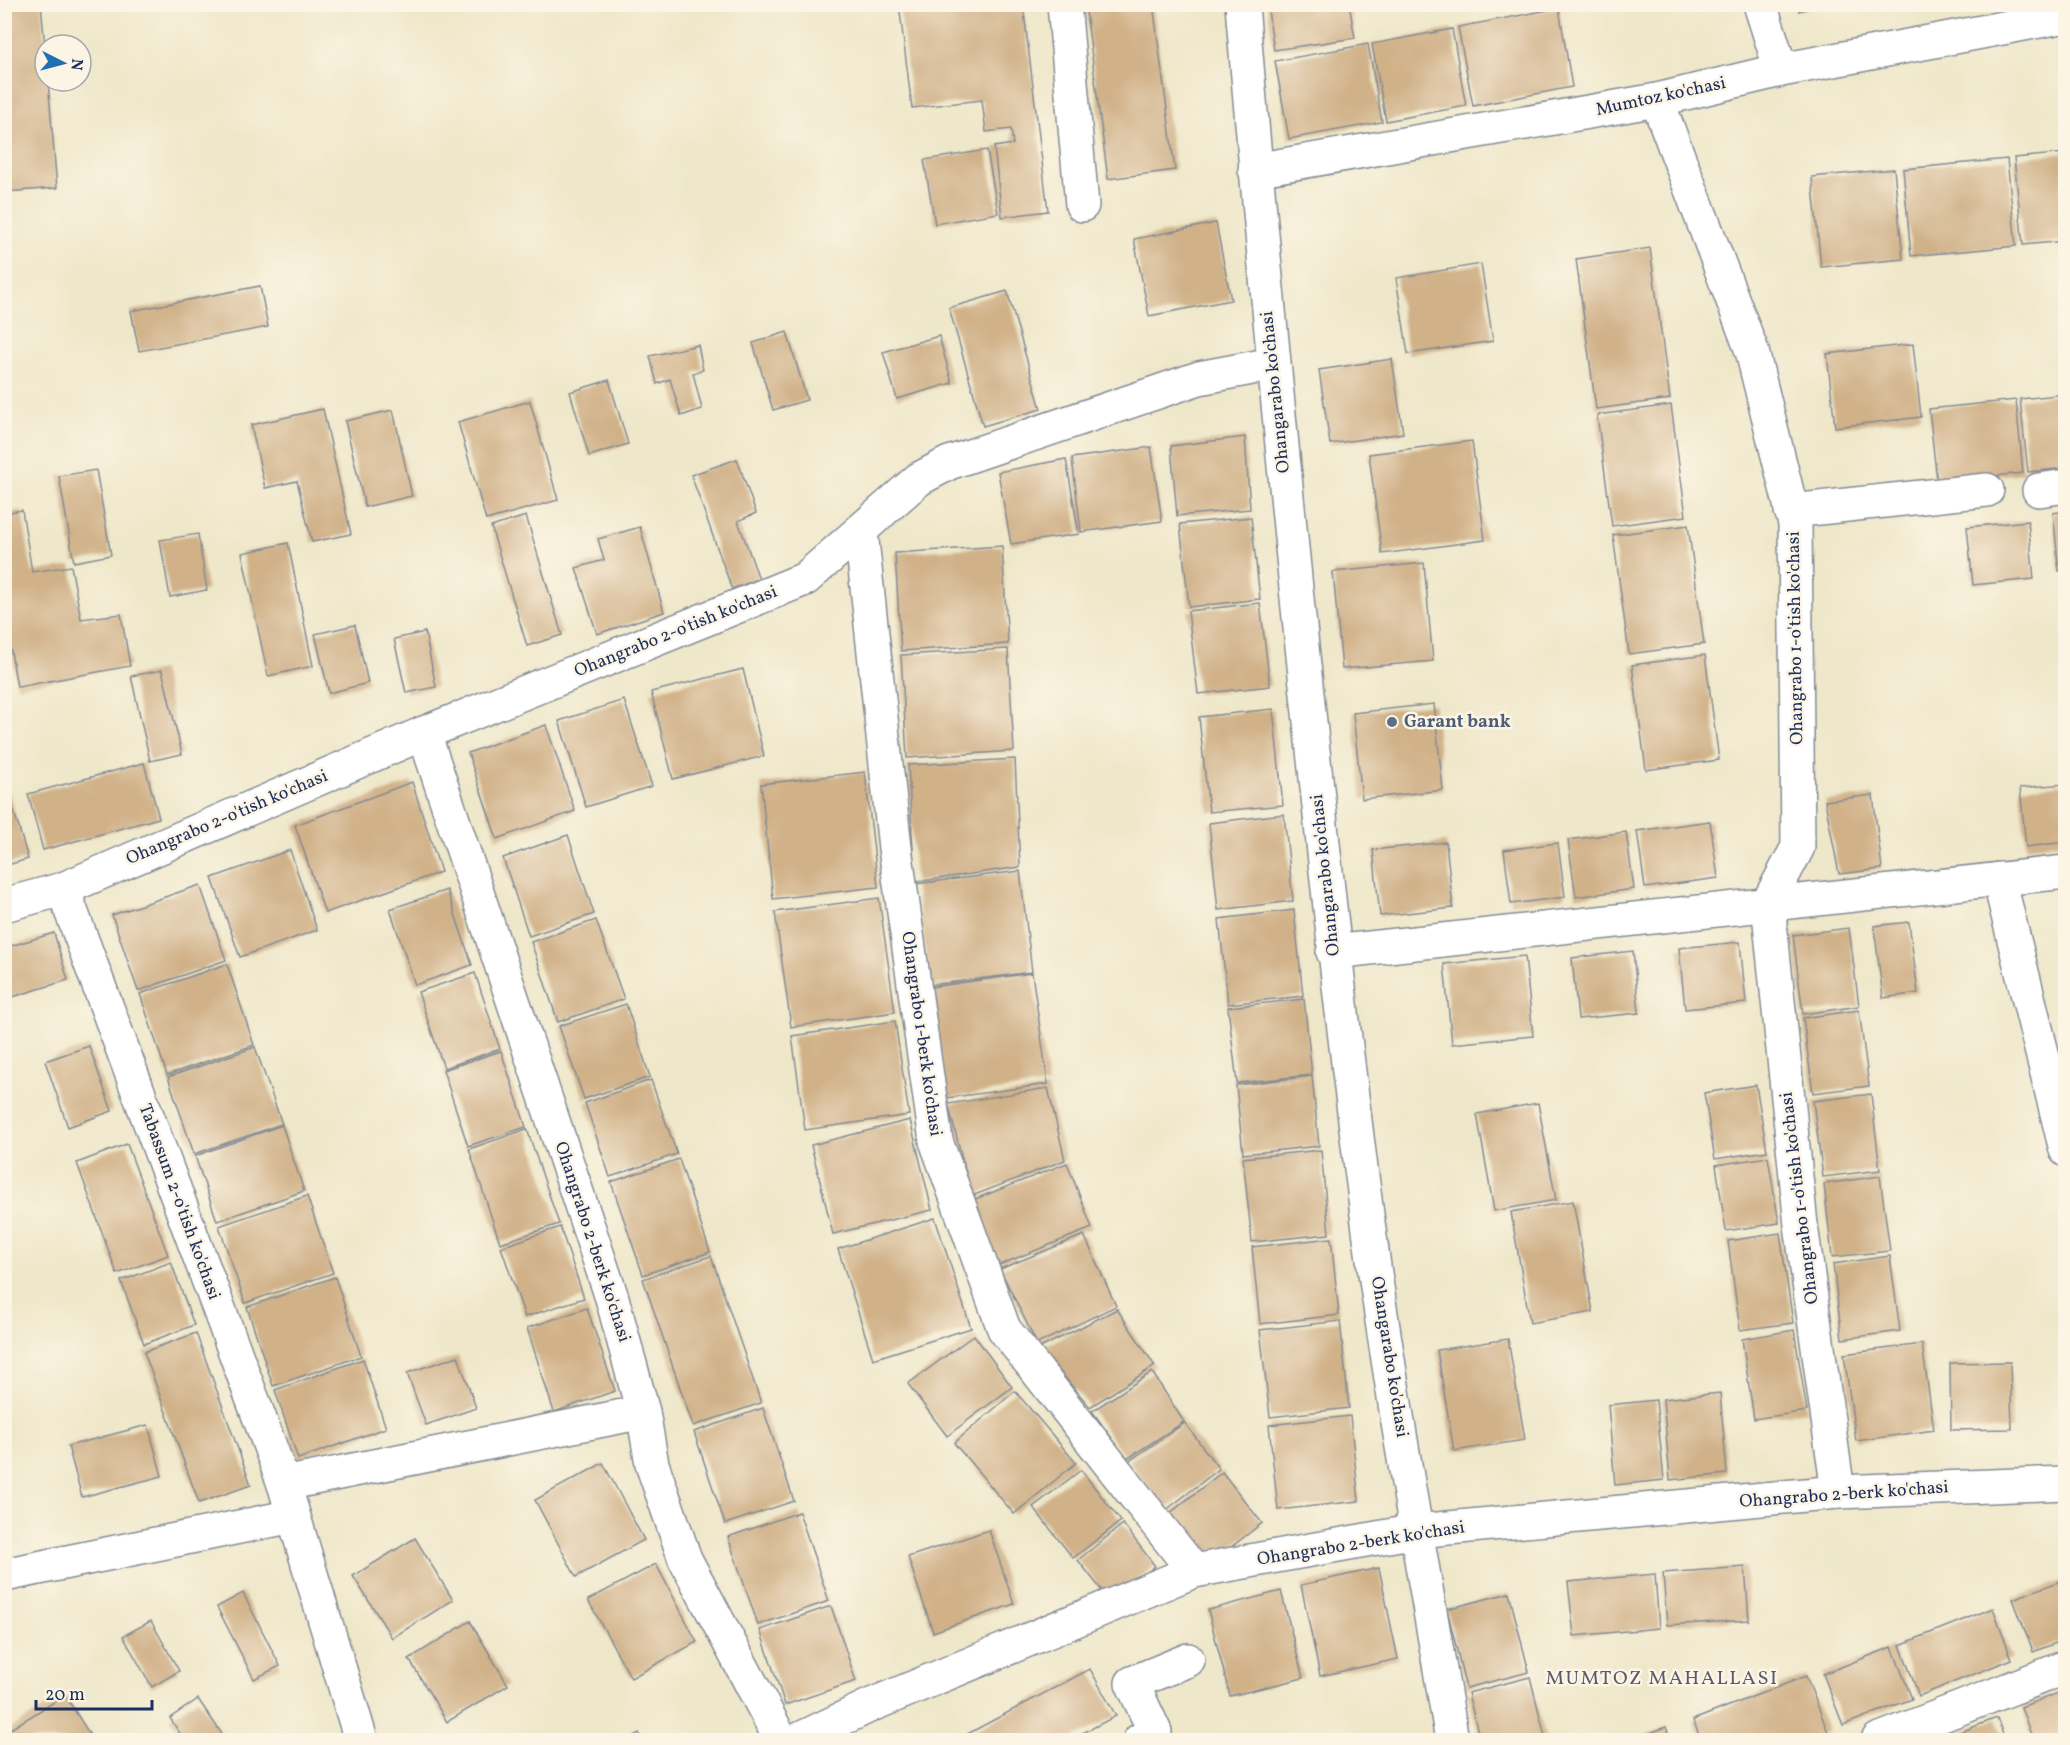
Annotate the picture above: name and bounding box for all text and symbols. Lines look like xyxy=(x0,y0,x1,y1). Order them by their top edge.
north arrow xyxy=(33,33,93,93)
text: N xyxy=(64,57,87,72)
street label: Mumtoz ko'chasi xyxy=(1594,71,1728,123)
street label: Ohangarabo ko'chasi xyxy=(1255,310,1297,474)
street label: Ohangrabo 1-o'tish ko'chasi xyxy=(1782,531,1810,745)
street label: Ohangrabo 2-o'tish ko'chasi xyxy=(571,580,781,684)
place label: Garant bank xyxy=(1404,710,1511,735)
marker: Garant bank xyxy=(1385,715,1399,729)
street label: Ohangrabo 2-o'tish ko'chasi xyxy=(122,764,332,872)
street label: Ohangarabo ko'chasi xyxy=(1305,793,1347,957)
street label: Ohangrabo 1-berk ko'chasi xyxy=(894,930,948,1138)
street label: Ohangrabo 1-o'tish ko'chasi xyxy=(1775,1090,1825,1306)
street label: Tabassum 2-o'tish ko'chasi xyxy=(132,1100,226,1304)
street label: Ohangrabo 2-berk ko'chasi xyxy=(548,1138,636,1346)
street label: Ohangarabo ko'chasi xyxy=(1364,1275,1414,1439)
street label: Ohangrabo 2-berk ko'chasi xyxy=(1738,1475,1950,1515)
street label: Ohangrabo 2-berk ko'chasi xyxy=(1255,1515,1467,1573)
district label: MUMTOZ MAHALLASI xyxy=(1545,1665,1779,1693)
scale bar xyxy=(36,1673,152,1711)
text: 20 m xyxy=(45,1683,85,1708)

